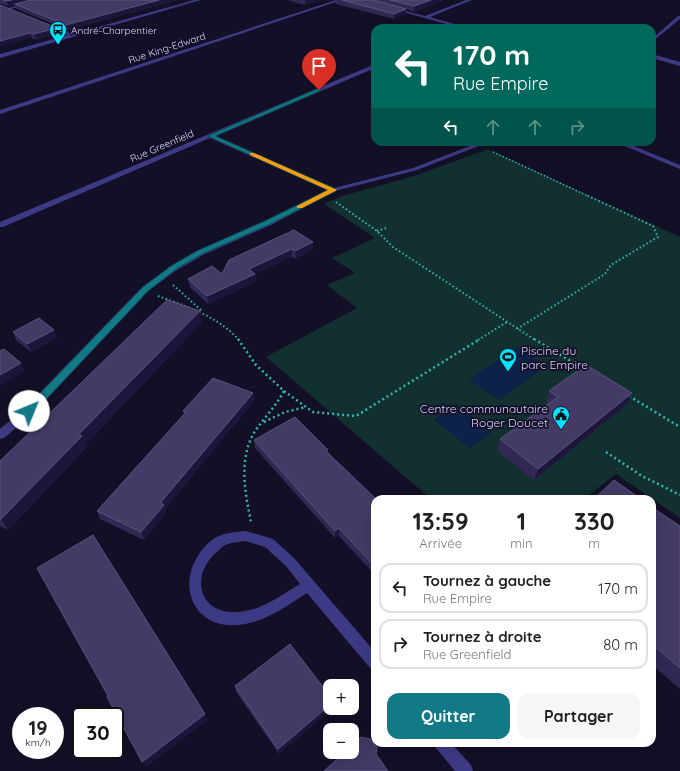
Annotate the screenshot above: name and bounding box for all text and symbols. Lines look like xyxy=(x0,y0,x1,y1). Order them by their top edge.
bus stop icon: André-Charpentier xyxy=(48,20,68,45)
place label: André-Charpentier xyxy=(71,24,157,37)
street label: Rue King-Edward xyxy=(127,29,207,67)
text: 170 m xyxy=(453,37,530,72)
icon: left xyxy=(387,40,439,92)
pin xyxy=(302,49,336,90)
icon: arrive xyxy=(308,55,330,77)
text: Rue Empire xyxy=(453,72,548,95)
icon: left xyxy=(440,116,462,138)
icon: ahead xyxy=(482,116,504,138)
icon: ahead xyxy=(524,116,546,138)
icon: right xyxy=(566,116,588,138)
street label: Rue Greenfield xyxy=(128,127,196,165)
place label: Piscine du parc Empire xyxy=(521,343,588,372)
sports icon: Piscine du parc Empire xyxy=(498,347,518,372)
position arrow xyxy=(8,390,50,432)
place label: Centre communautaire Roger Doucet xyxy=(420,401,548,430)
public building icon: Centre communautaire Roger Doucet xyxy=(551,405,571,430)
text: 13:59 xyxy=(413,506,469,536)
text: 1 xyxy=(517,506,526,536)
text: 330 xyxy=(574,506,614,536)
text: Arrivée xyxy=(419,535,462,551)
text: min xyxy=(510,535,532,551)
text: m xyxy=(588,535,600,551)
text: Tournez à gauche xyxy=(423,571,551,590)
icon: left xyxy=(389,577,411,599)
text: 170 m xyxy=(598,579,638,598)
text: Rue Empire xyxy=(423,590,492,606)
text: Tournez à droite xyxy=(423,627,542,646)
icon: right xyxy=(389,633,411,655)
text: 80 m xyxy=(603,635,638,654)
text: Rue Greenfield xyxy=(423,646,511,662)
map controls xyxy=(323,679,359,759)
button: + xyxy=(323,679,359,715)
button: Quitter xyxy=(387,693,510,739)
button: Partager xyxy=(518,693,640,739)
speed limit sign: 30 xyxy=(72,707,124,759)
text: 19 xyxy=(28,715,48,740)
button: − xyxy=(323,723,359,759)
text: km/h xyxy=(25,736,51,749)

